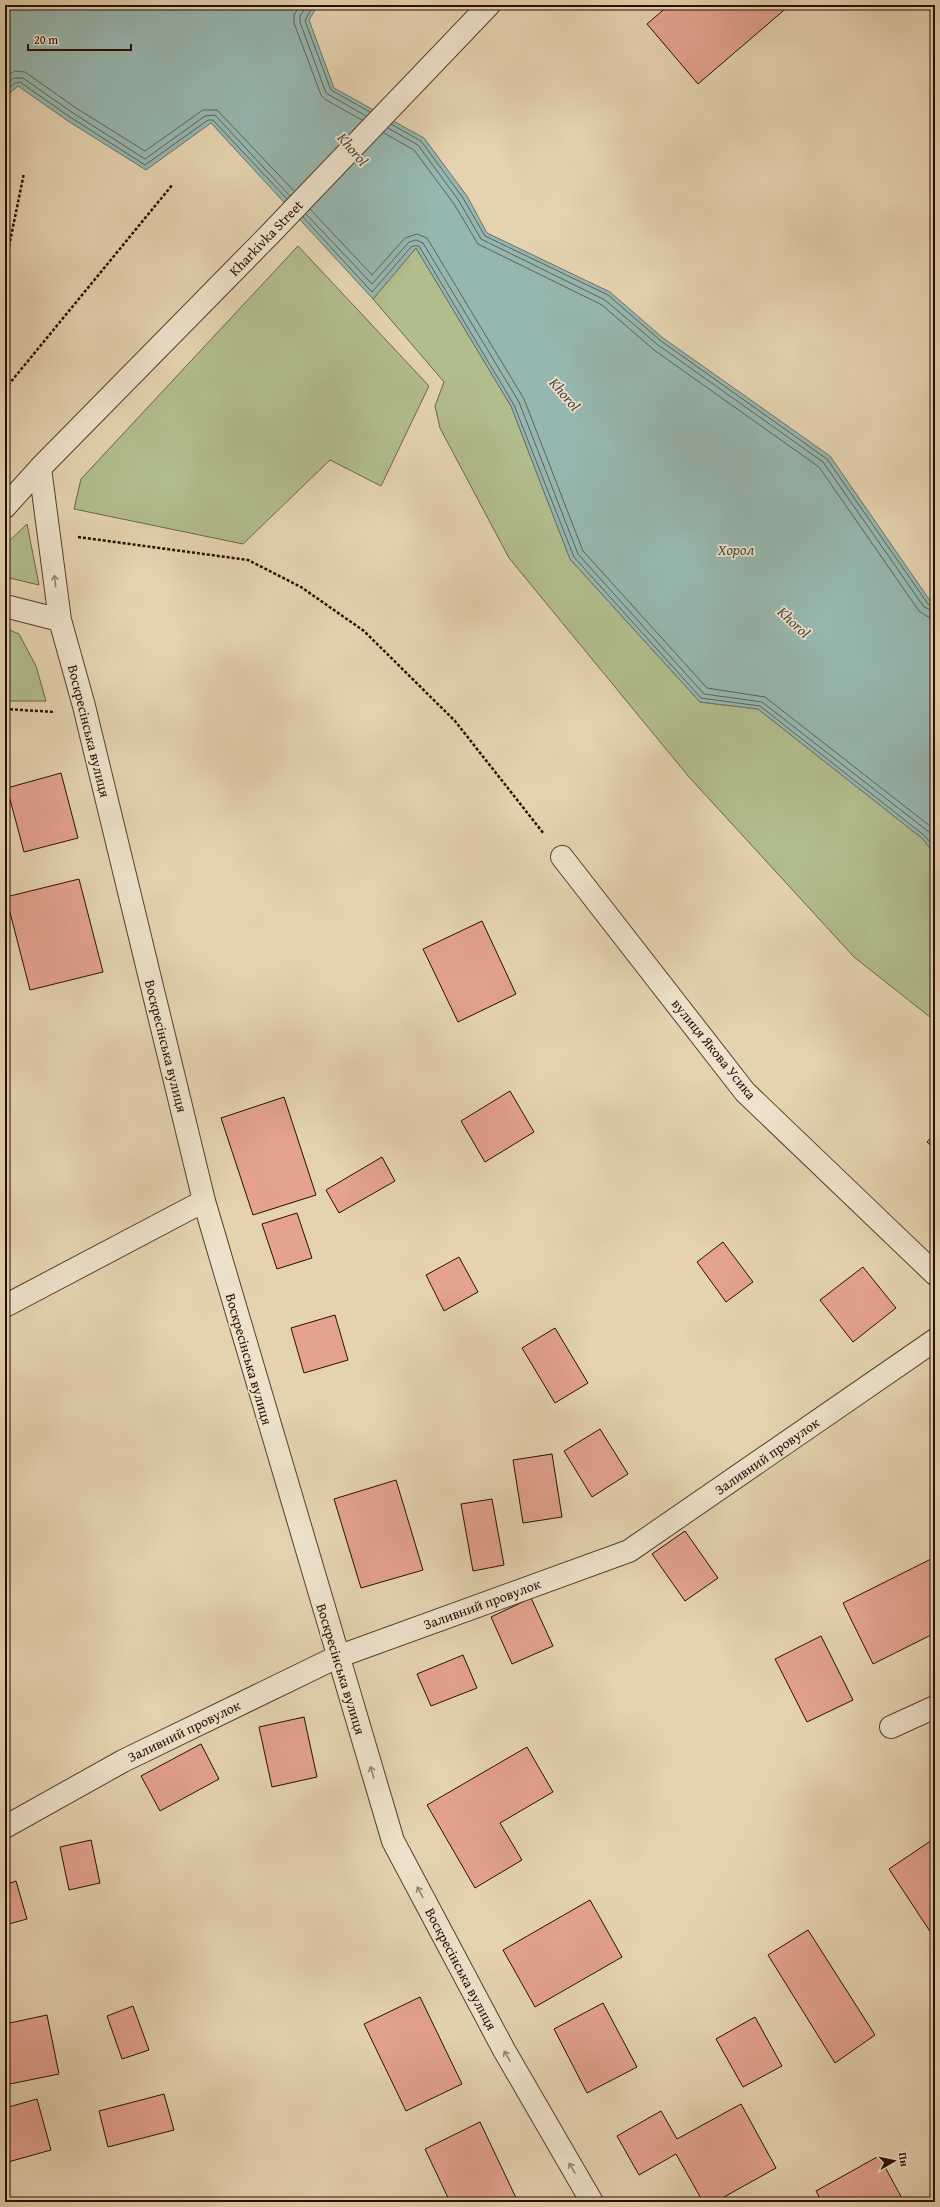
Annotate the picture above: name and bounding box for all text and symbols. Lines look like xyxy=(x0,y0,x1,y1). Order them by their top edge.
scale bar xyxy=(28,26,131,52)
text: 20 m xyxy=(34,31,58,48)
water label: Khorol xyxy=(332,127,374,170)
street label: Kharkivka Street xyxy=(224,195,308,280)
water label: Khorol xyxy=(544,372,586,415)
water label: Хорол xyxy=(717,539,755,560)
one-way arrow xyxy=(51,575,59,588)
water label: Khorol xyxy=(772,601,815,643)
street label: Воскресінська вулиця xyxy=(63,663,115,799)
street label: Воскресінська вулиця xyxy=(140,978,192,1114)
street label: вулиця Якова Усика xyxy=(667,994,761,1104)
street label: Воскресінська вулиця xyxy=(221,1291,277,1427)
street label: Заливний провулок xyxy=(711,1412,824,1500)
street label: Заливний провулок xyxy=(421,1573,544,1634)
street label: Воскресінська вулиця xyxy=(312,1601,370,1737)
street label: Заливний провулок xyxy=(124,1695,244,1767)
one-way arrow xyxy=(368,1765,375,1778)
one-way arrow xyxy=(415,1886,423,1898)
street label: Воскресінська вулиця xyxy=(420,1904,502,2034)
one-way arrow xyxy=(503,2050,511,2062)
north arrow xyxy=(874,2141,914,2181)
text: Пн xyxy=(895,2151,913,2168)
one-way arrow xyxy=(568,2162,576,2174)

